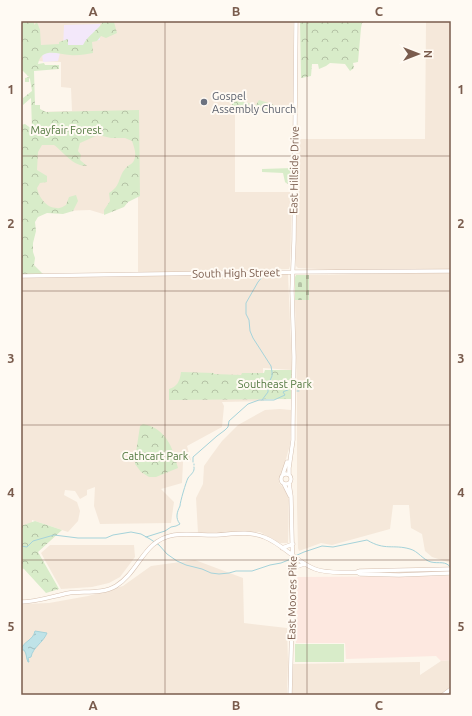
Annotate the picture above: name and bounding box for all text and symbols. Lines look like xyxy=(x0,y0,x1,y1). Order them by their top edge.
text: A xyxy=(88,4,98,18)
text: B xyxy=(232,4,241,18)
text: C xyxy=(375,4,384,18)
north arrow xyxy=(398,34,438,74)
text: N xyxy=(422,50,434,58)
text: 1 xyxy=(7,82,15,96)
text: 1 xyxy=(457,82,465,96)
place label: Gospel Assembly Church xyxy=(212,90,296,115)
marker: Gospel Assembly Church xyxy=(199,97,209,107)
park label: Mayfair Forest xyxy=(30,124,102,136)
street label: East Hillside Drive xyxy=(287,126,301,214)
text: 2 xyxy=(7,216,15,230)
text: 2 xyxy=(457,216,465,230)
street label: South High Street xyxy=(192,266,281,280)
text: 3 xyxy=(7,351,15,365)
text: 3 xyxy=(457,351,465,365)
park label: Southeast Park xyxy=(238,378,313,390)
park label: Cathcart Park xyxy=(122,450,189,462)
text: 4 xyxy=(7,485,15,499)
text: 4 xyxy=(457,485,465,499)
street label: East Moores Pike xyxy=(285,556,299,640)
text: 5 xyxy=(7,619,15,633)
text: 5 xyxy=(457,619,465,633)
text: A xyxy=(88,698,98,712)
text: B xyxy=(232,698,241,712)
text: C xyxy=(375,698,384,712)

